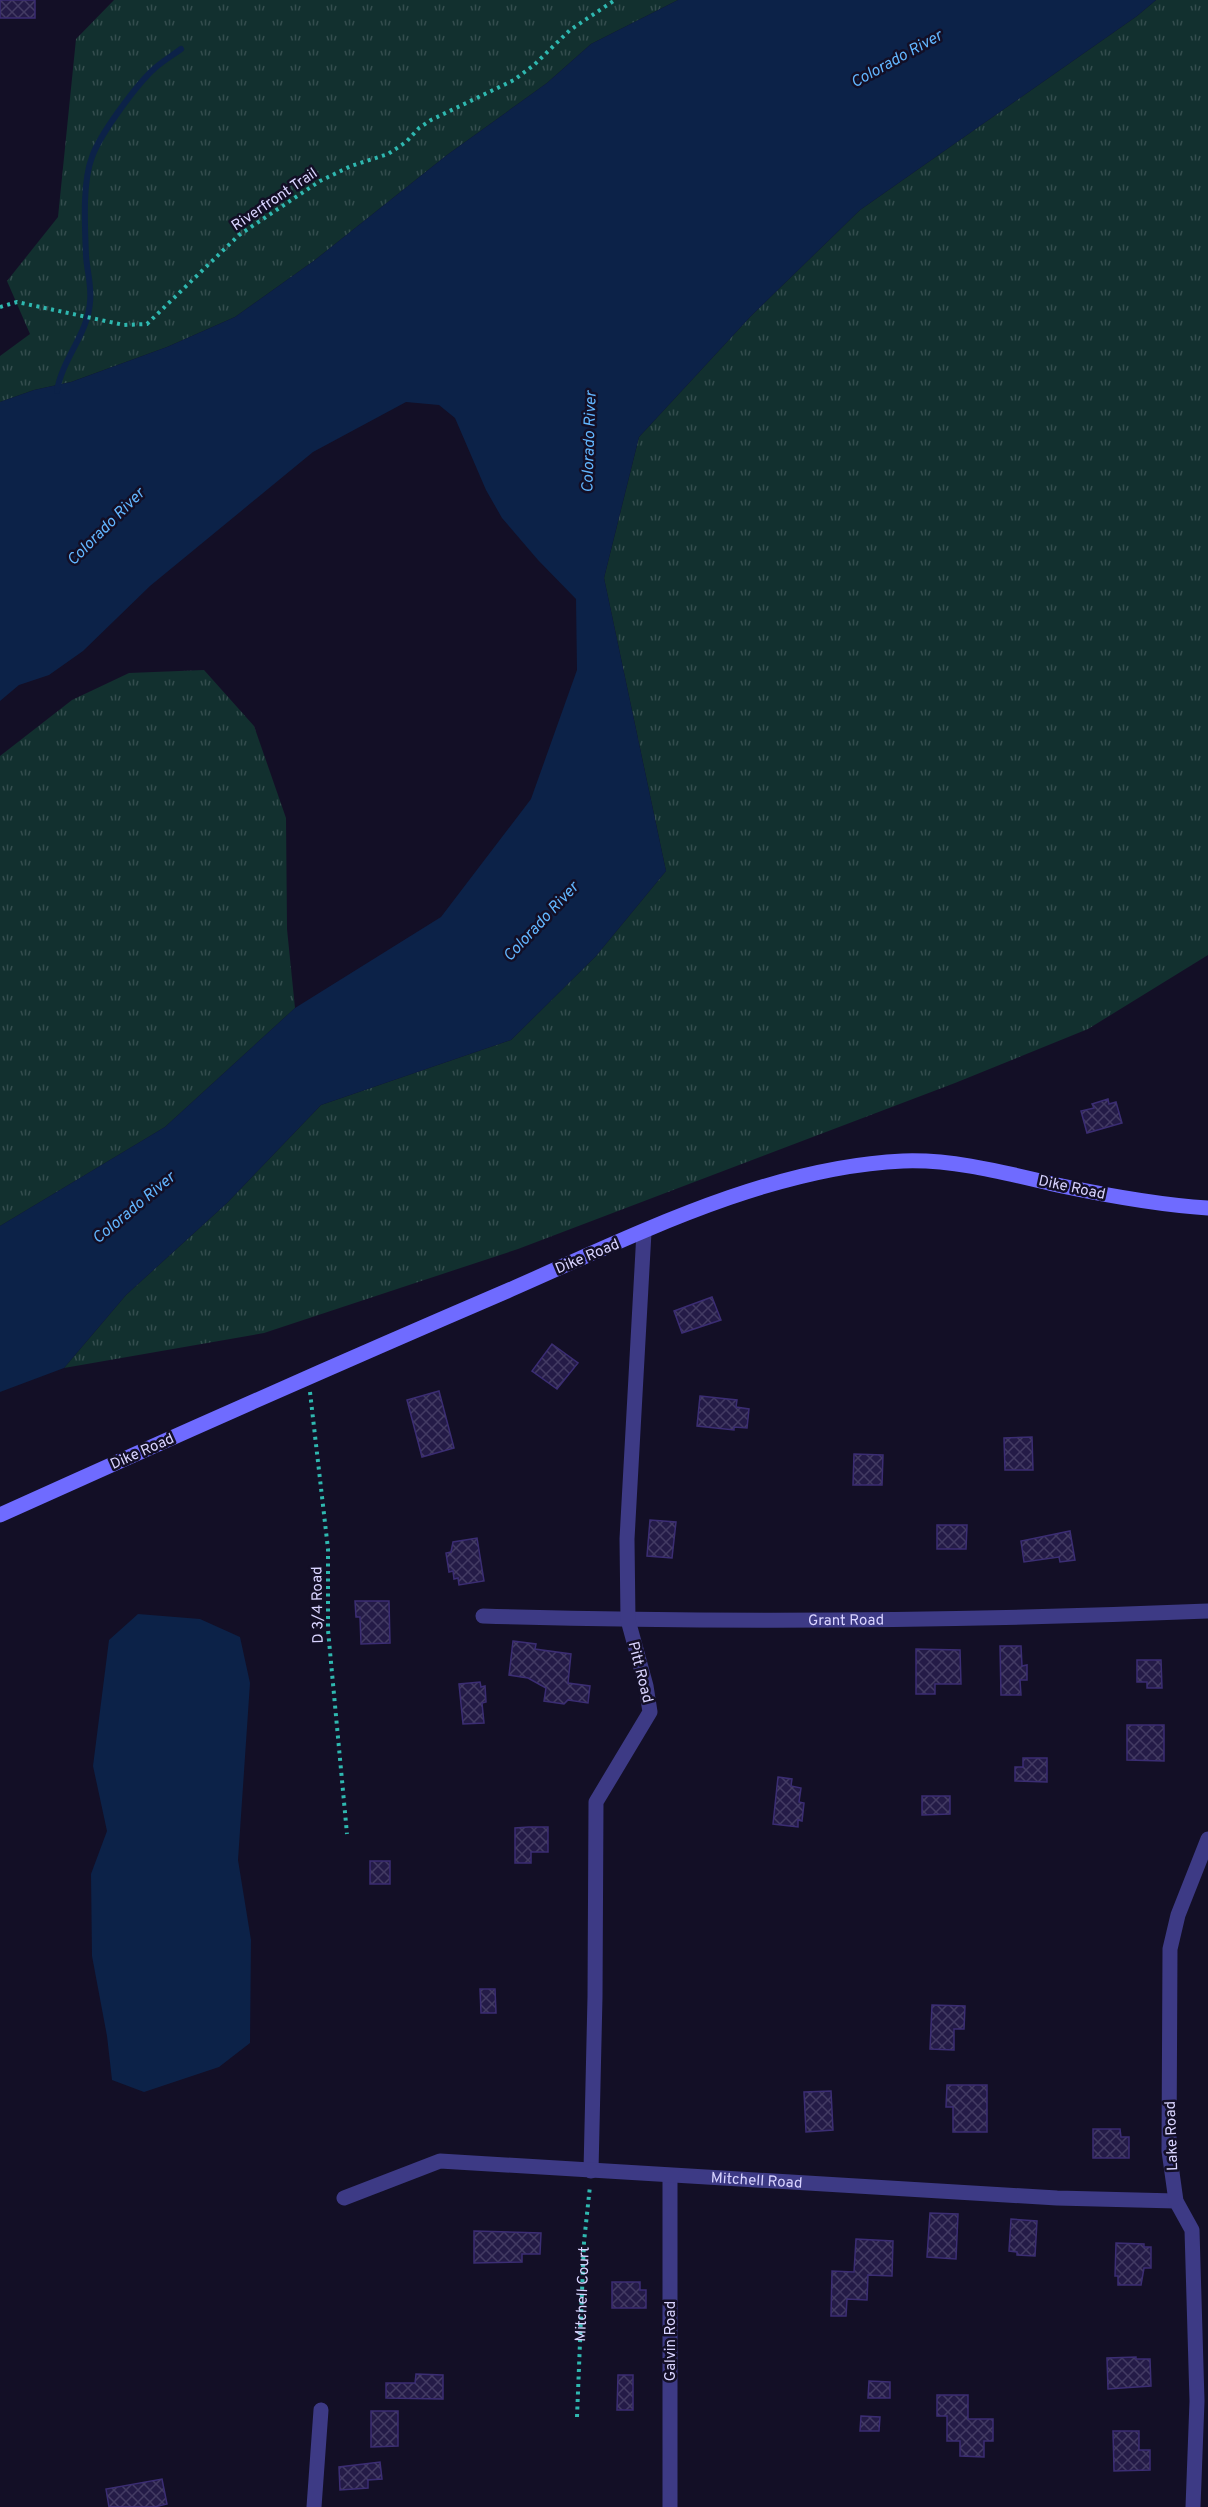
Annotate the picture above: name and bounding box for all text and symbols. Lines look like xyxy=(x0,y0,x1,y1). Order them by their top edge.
water label: Colorado River xyxy=(848,25,948,93)
street label: Riverfront Trail xyxy=(228,164,321,236)
water label: Colorado River xyxy=(578,389,602,493)
water label: Colorado River xyxy=(63,483,151,570)
water label: Colorado River xyxy=(499,877,585,966)
water label: Colorado River xyxy=(89,1167,181,1249)
street label: Dike Road xyxy=(1037,1172,1107,1205)
street label: Dike Road xyxy=(553,1235,623,1279)
street label: Dike Road xyxy=(108,1430,177,1475)
street label: D 3/4 Road xyxy=(308,1566,329,1644)
street label: Grant Road xyxy=(808,1612,884,1631)
street label: Pitt Road xyxy=(623,1640,656,1705)
street label: Lake Road xyxy=(1162,2101,1183,2171)
street label: Mitchell Road xyxy=(710,2169,803,2194)
street label: Mitchell Court xyxy=(572,2246,595,2342)
street label: Galvin Road xyxy=(662,2301,681,2381)

